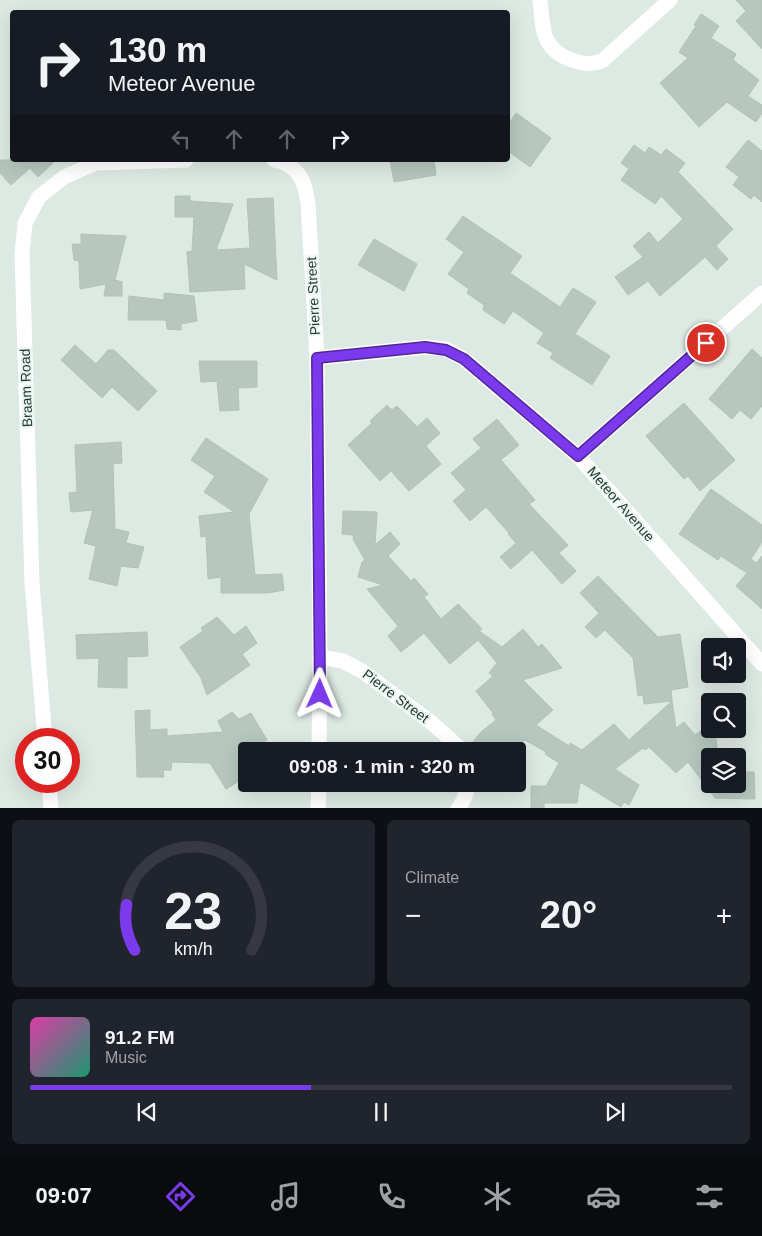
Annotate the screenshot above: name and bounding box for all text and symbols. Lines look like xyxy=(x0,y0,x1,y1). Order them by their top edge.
icon: right xyxy=(25,30,90,95)
text: 130 m xyxy=(108,30,207,69)
text: Meteor Avenue xyxy=(108,71,256,96)
icon: left xyxy=(167,125,195,153)
icon: ahead xyxy=(220,125,248,153)
icon: ahead xyxy=(273,125,301,153)
icon: right xyxy=(326,125,354,153)
street label: Pierre Street xyxy=(303,256,323,336)
pin xyxy=(685,322,727,364)
icon: arrive xyxy=(692,329,720,357)
street label: Braam Road xyxy=(17,348,35,428)
street label: Meteor Avenue xyxy=(584,463,658,545)
map controls xyxy=(701,638,746,793)
button: sound xyxy=(701,638,746,683)
street label: Pierre Street xyxy=(360,666,432,726)
position arrow xyxy=(293,667,345,719)
button: search xyxy=(701,693,746,738)
speed limit sign: 30 xyxy=(15,728,80,793)
button: layers xyxy=(701,748,746,793)
text: 09:08 · 1 min · 320 m xyxy=(289,756,475,777)
text: Climate xyxy=(405,869,459,886)
text: 23 xyxy=(165,882,222,940)
text: 20° xyxy=(540,894,597,936)
text: − xyxy=(405,900,421,931)
text: + xyxy=(716,900,732,931)
text: km/h xyxy=(174,939,213,959)
text: 91.2 FM xyxy=(105,1027,175,1048)
text: Music xyxy=(105,1049,147,1066)
icon: previous xyxy=(133,1098,161,1126)
icon: pause xyxy=(367,1098,395,1126)
icon: next xyxy=(601,1098,629,1126)
icon: directions xyxy=(163,1179,198,1214)
icon: music xyxy=(268,1179,303,1214)
icon: phone xyxy=(374,1179,409,1214)
icon: climate xyxy=(480,1179,515,1214)
icon: car xyxy=(586,1179,621,1214)
icon: filters xyxy=(692,1179,727,1214)
text: 09:07 xyxy=(35,1183,92,1208)

